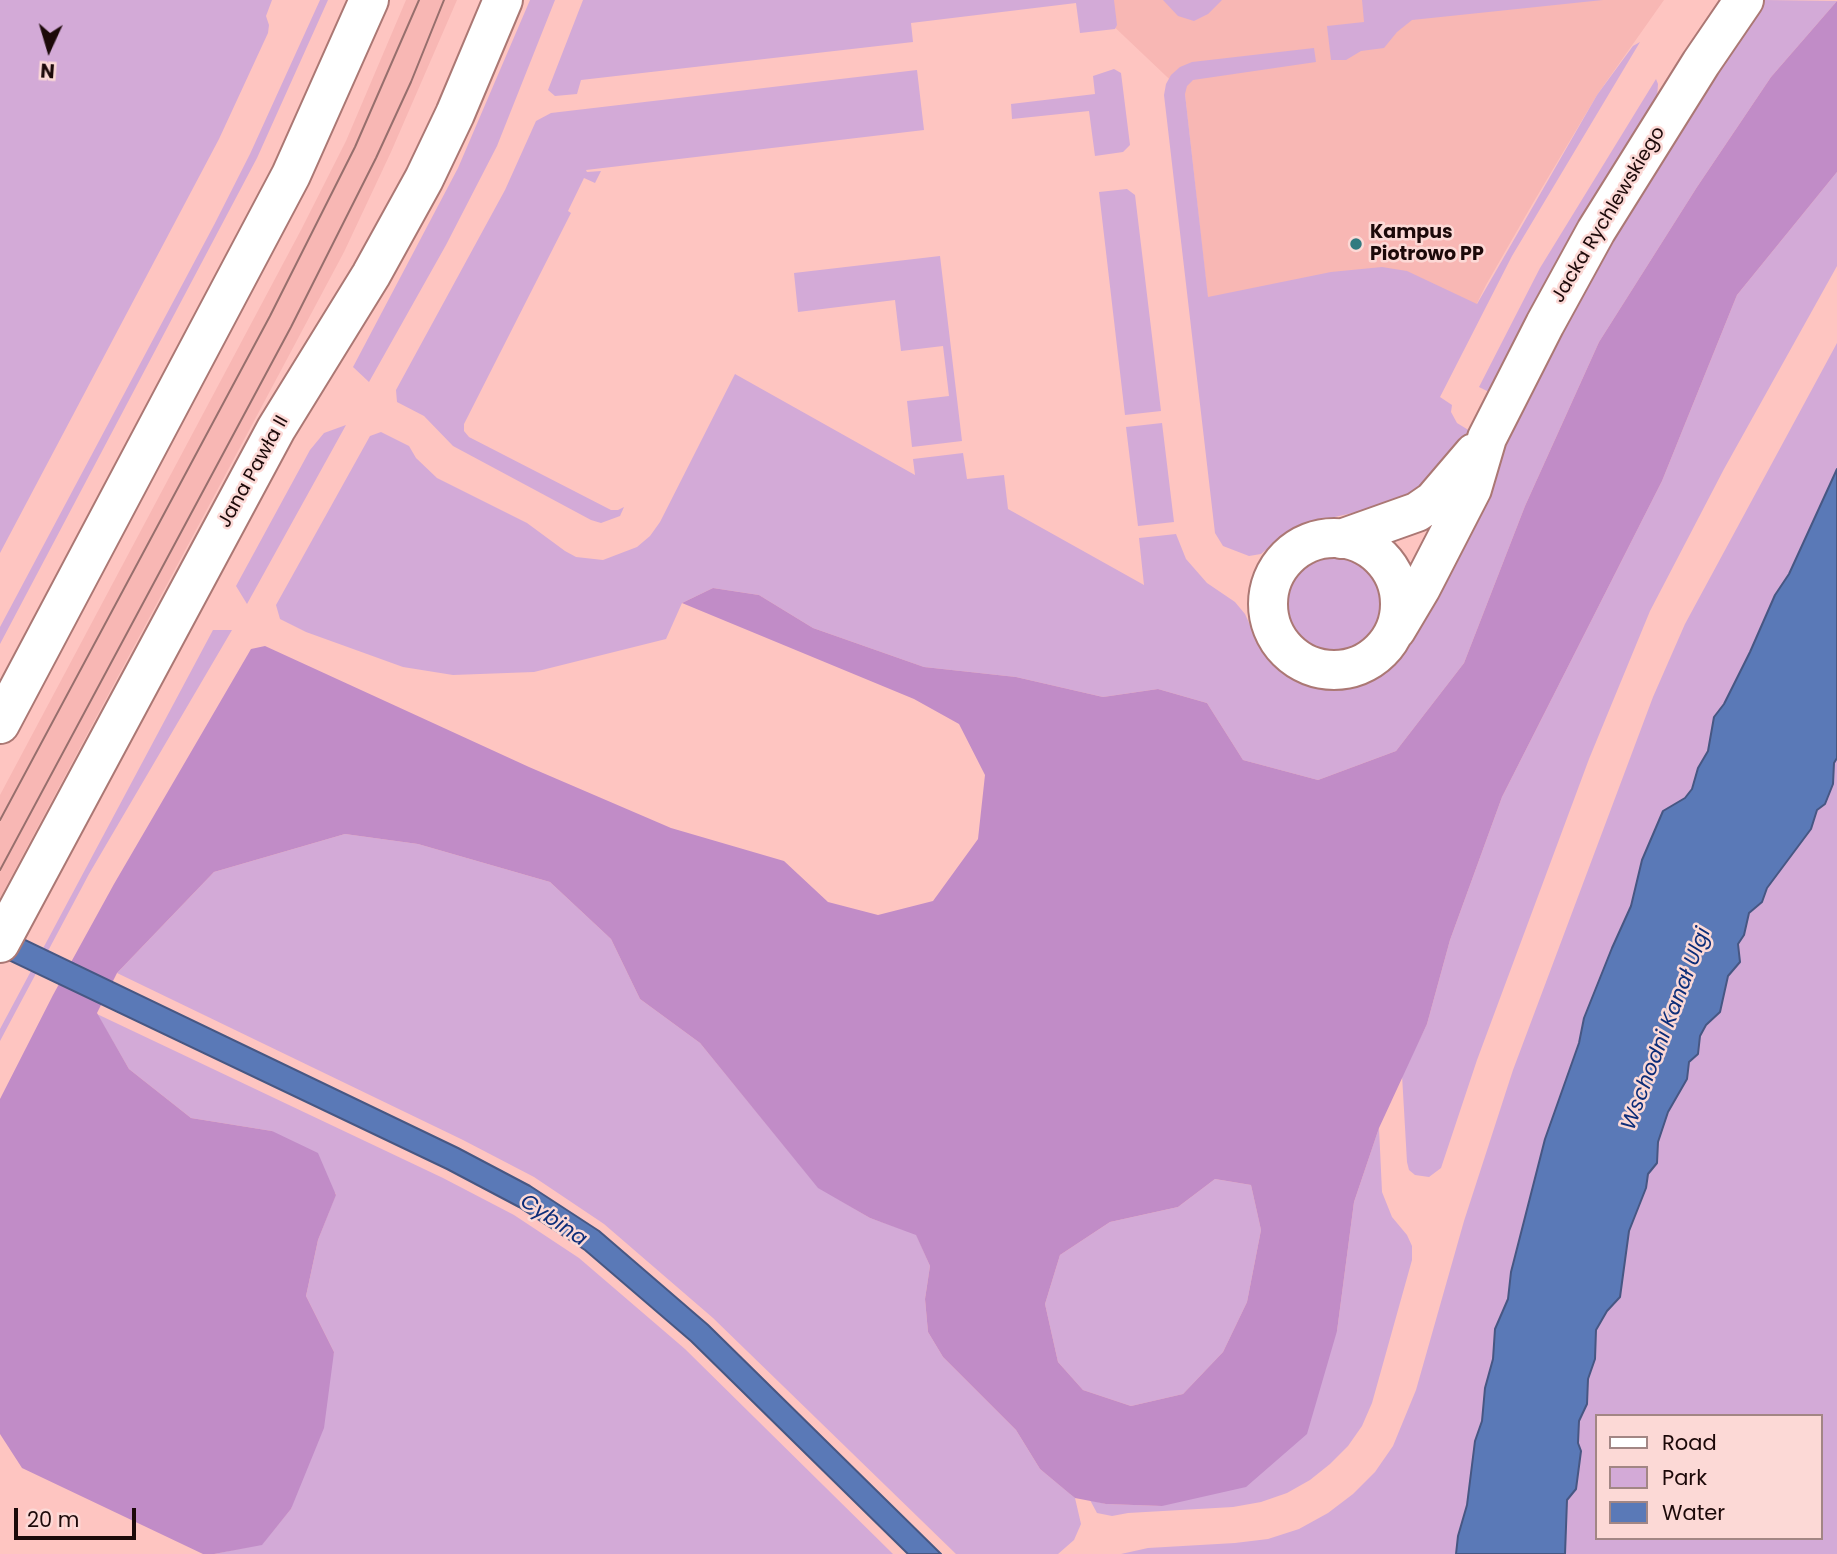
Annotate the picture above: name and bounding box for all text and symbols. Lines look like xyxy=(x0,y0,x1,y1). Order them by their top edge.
north arrow xyxy=(14,14,84,84)
text: N xyxy=(39,56,56,84)
street label: Jacka Rychlewskiego xyxy=(1547,123,1671,307)
place label: Kampus Piotrowo PP xyxy=(1370,222,1484,266)
marker: Kampus Piotrowo PP xyxy=(1348,236,1364,252)
street label: Jana Pawła II xyxy=(214,412,294,532)
water label: Wschodni Kanał Ulgi xyxy=(1617,924,1717,1134)
water label: Cybina xyxy=(515,1190,591,1252)
legend xyxy=(1596,1414,1823,1540)
text: Road xyxy=(1662,1428,1717,1457)
text: Park xyxy=(1662,1463,1707,1492)
scale bar xyxy=(18,1494,140,1538)
text: Water xyxy=(1662,1498,1725,1527)
text: 20 m xyxy=(27,1505,80,1534)

